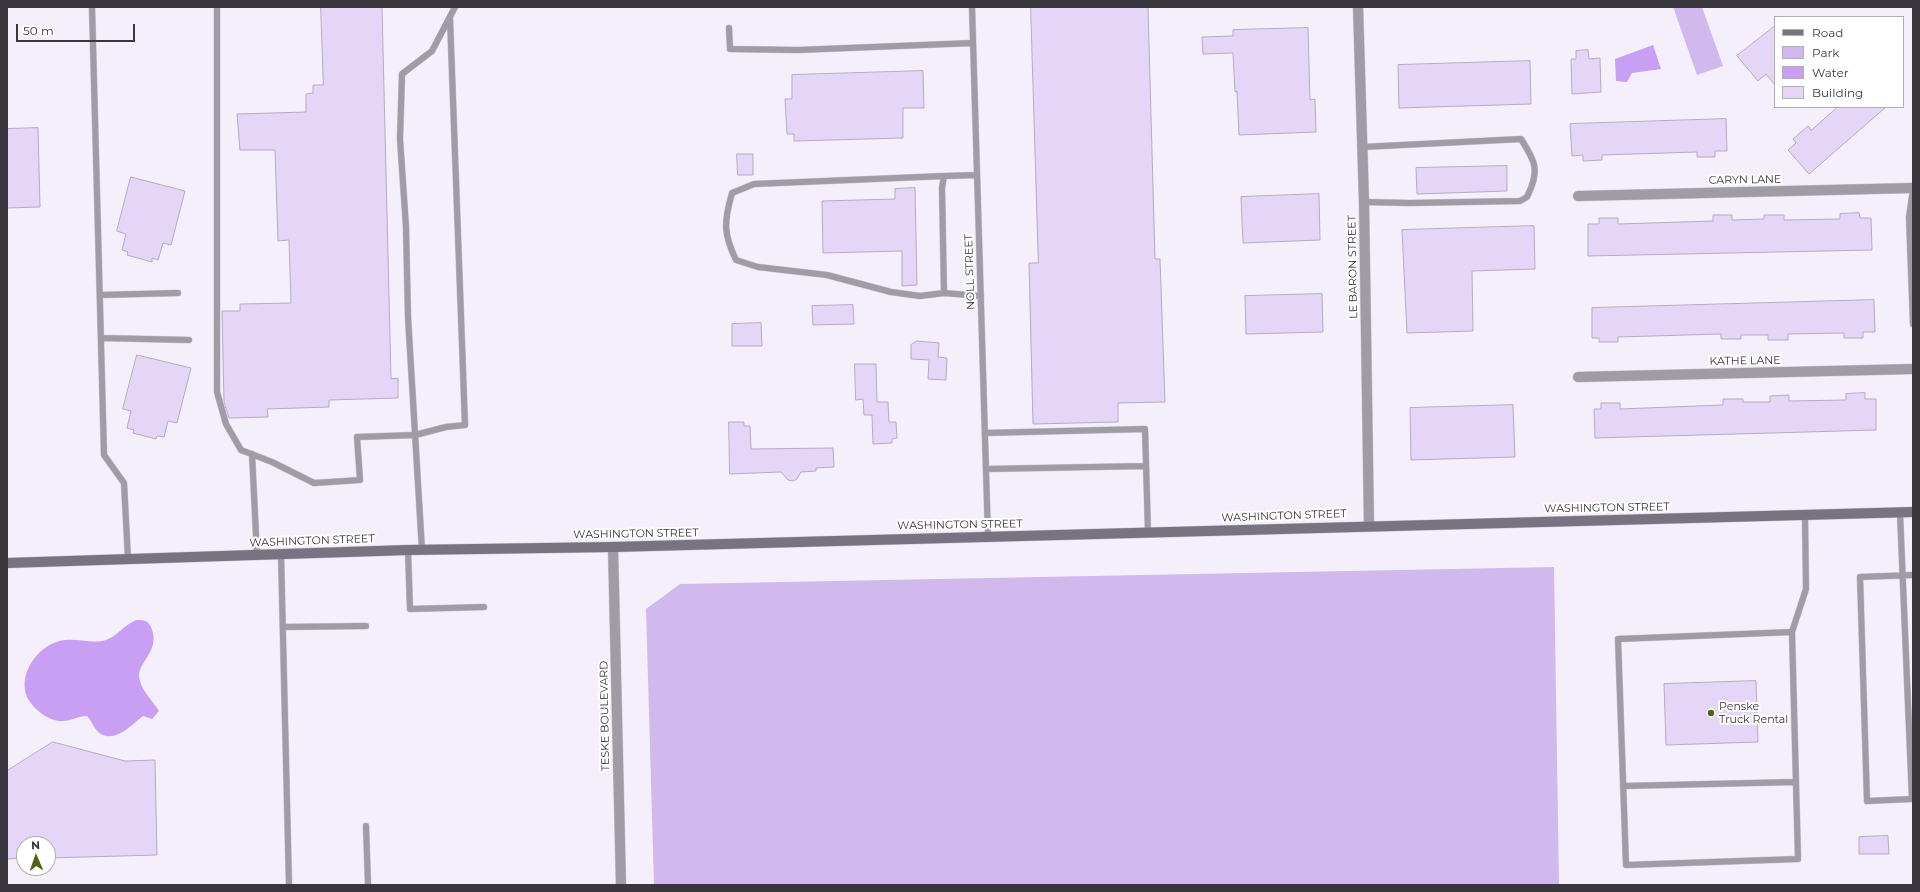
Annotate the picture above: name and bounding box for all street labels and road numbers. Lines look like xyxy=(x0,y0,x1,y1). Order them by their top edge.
street label: CARYN LANE xyxy=(1709,173,1781,187)
street label: LE BARON STREET xyxy=(1345,215,1361,319)
street label: NOLL STREET xyxy=(962,234,978,310)
street label: KATHE LANE xyxy=(1709,354,1781,368)
street label: WASHINGTON STREET xyxy=(1544,500,1670,516)
street label: WASHINGTON STREET xyxy=(1221,507,1347,525)
street label: WASHINGTON STREET xyxy=(897,517,1023,533)
street label: WASHINGTON STREET xyxy=(573,526,699,542)
street label: WASHINGTON STREET xyxy=(249,532,375,550)
street label: TESKE BOULEVARD xyxy=(597,661,613,771)

